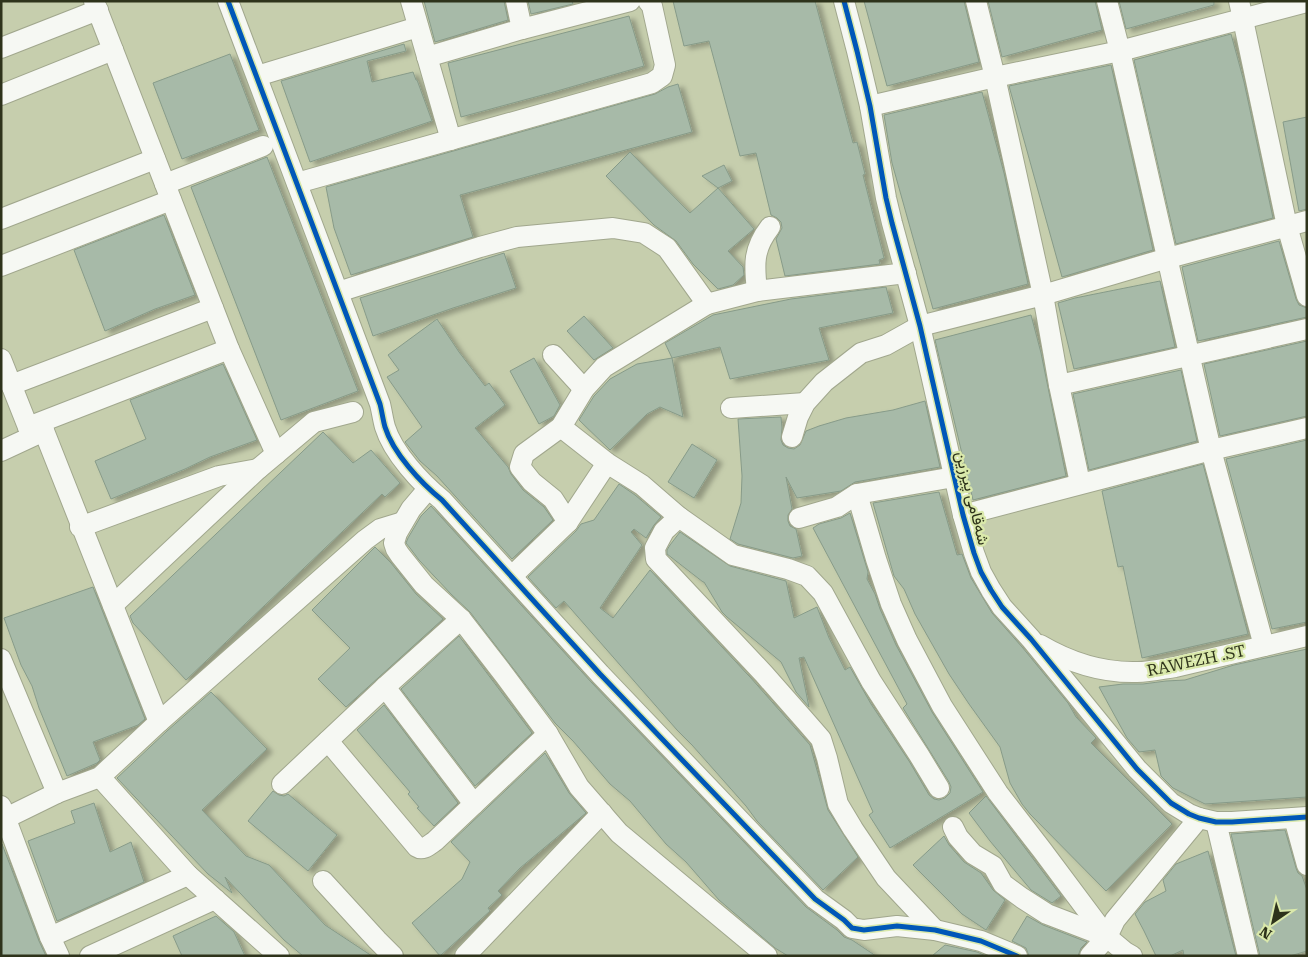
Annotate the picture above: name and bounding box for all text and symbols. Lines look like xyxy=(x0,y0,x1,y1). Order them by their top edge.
street label: شەقامی پیرزین xyxy=(950,449,993,548)
street label: RAWEZH .ST xyxy=(1145,641,1247,680)
north arrow xyxy=(1248,897,1298,947)
text: N xyxy=(1257,923,1275,942)

